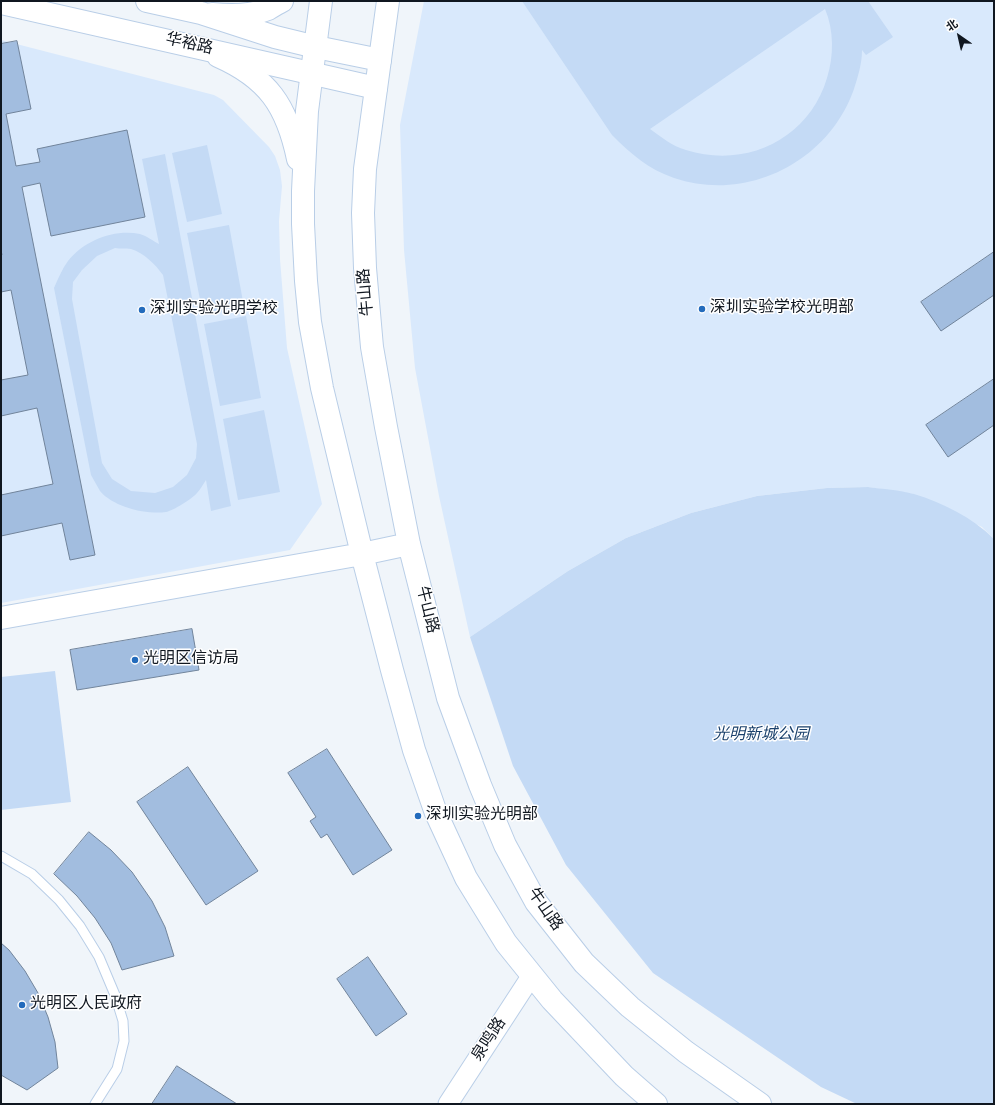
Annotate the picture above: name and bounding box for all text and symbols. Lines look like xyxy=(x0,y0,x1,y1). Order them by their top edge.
north arrow xyxy=(939,16,979,56)
text: 北 xyxy=(943,16,961,36)
street label: 华裕路 xyxy=(163,30,215,60)
street label: 牛山路 xyxy=(355,267,379,317)
place label: 深圳实验学校光明部 xyxy=(710,299,854,319)
place label: 深圳实验光明学校 xyxy=(150,300,278,320)
marker: 深圳实验学校光明部 xyxy=(697,304,707,314)
marker: 深圳实验光明学校 xyxy=(137,305,147,315)
street label: 牛山路 xyxy=(411,584,441,636)
place label: 光明区信访局 xyxy=(143,650,239,670)
marker: 光明区信访局 xyxy=(130,655,140,665)
park label: 光明新城公园 xyxy=(713,726,809,746)
place label: 深圳实验光明部 xyxy=(426,806,538,826)
marker: 深圳实验光明部 xyxy=(413,811,423,821)
street label: 牛山路 xyxy=(522,885,566,935)
place label: 光明区人民政府 xyxy=(30,995,142,1015)
marker: 光明区人民政府 xyxy=(17,1000,27,1010)
street label: 泉鸣路 xyxy=(469,1015,511,1065)

